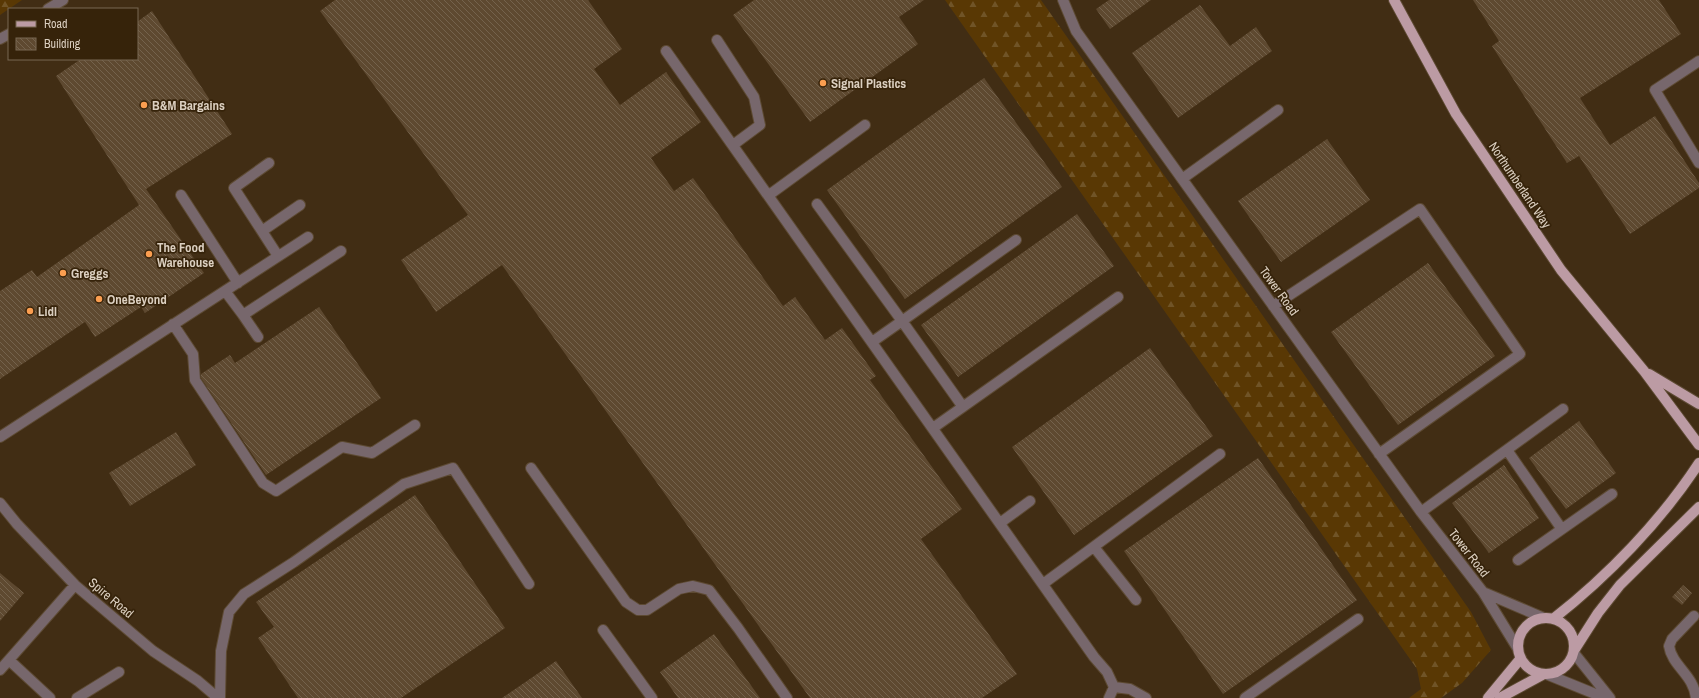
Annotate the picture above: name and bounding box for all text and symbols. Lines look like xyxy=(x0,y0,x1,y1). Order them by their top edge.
legend xyxy=(8,8,138,60)
text: Road xyxy=(44,16,68,32)
text: Building xyxy=(44,36,81,52)
place label: Signal Plastics xyxy=(831,75,906,92)
marker: Signal Plastics xyxy=(818,78,828,88)
place label: B&M Bargains xyxy=(152,97,225,114)
marker: B&M Bargains xyxy=(139,100,149,110)
street label: Northumberland Way xyxy=(1485,139,1555,232)
place label: The Food Warehouse xyxy=(157,239,214,271)
marker: The Food Warehouse xyxy=(144,249,154,259)
street label: Tower Road xyxy=(1255,263,1303,319)
place label: Greggs xyxy=(71,265,108,282)
marker: Greggs xyxy=(58,268,68,278)
place label: OneBeyond xyxy=(107,291,167,308)
marker: OneBeyond xyxy=(94,294,104,304)
place label: Lidl xyxy=(38,303,57,320)
marker: Lidl xyxy=(25,306,35,316)
street label: Tower Road xyxy=(1445,525,1493,581)
street label: Spire Road xyxy=(85,574,137,622)

